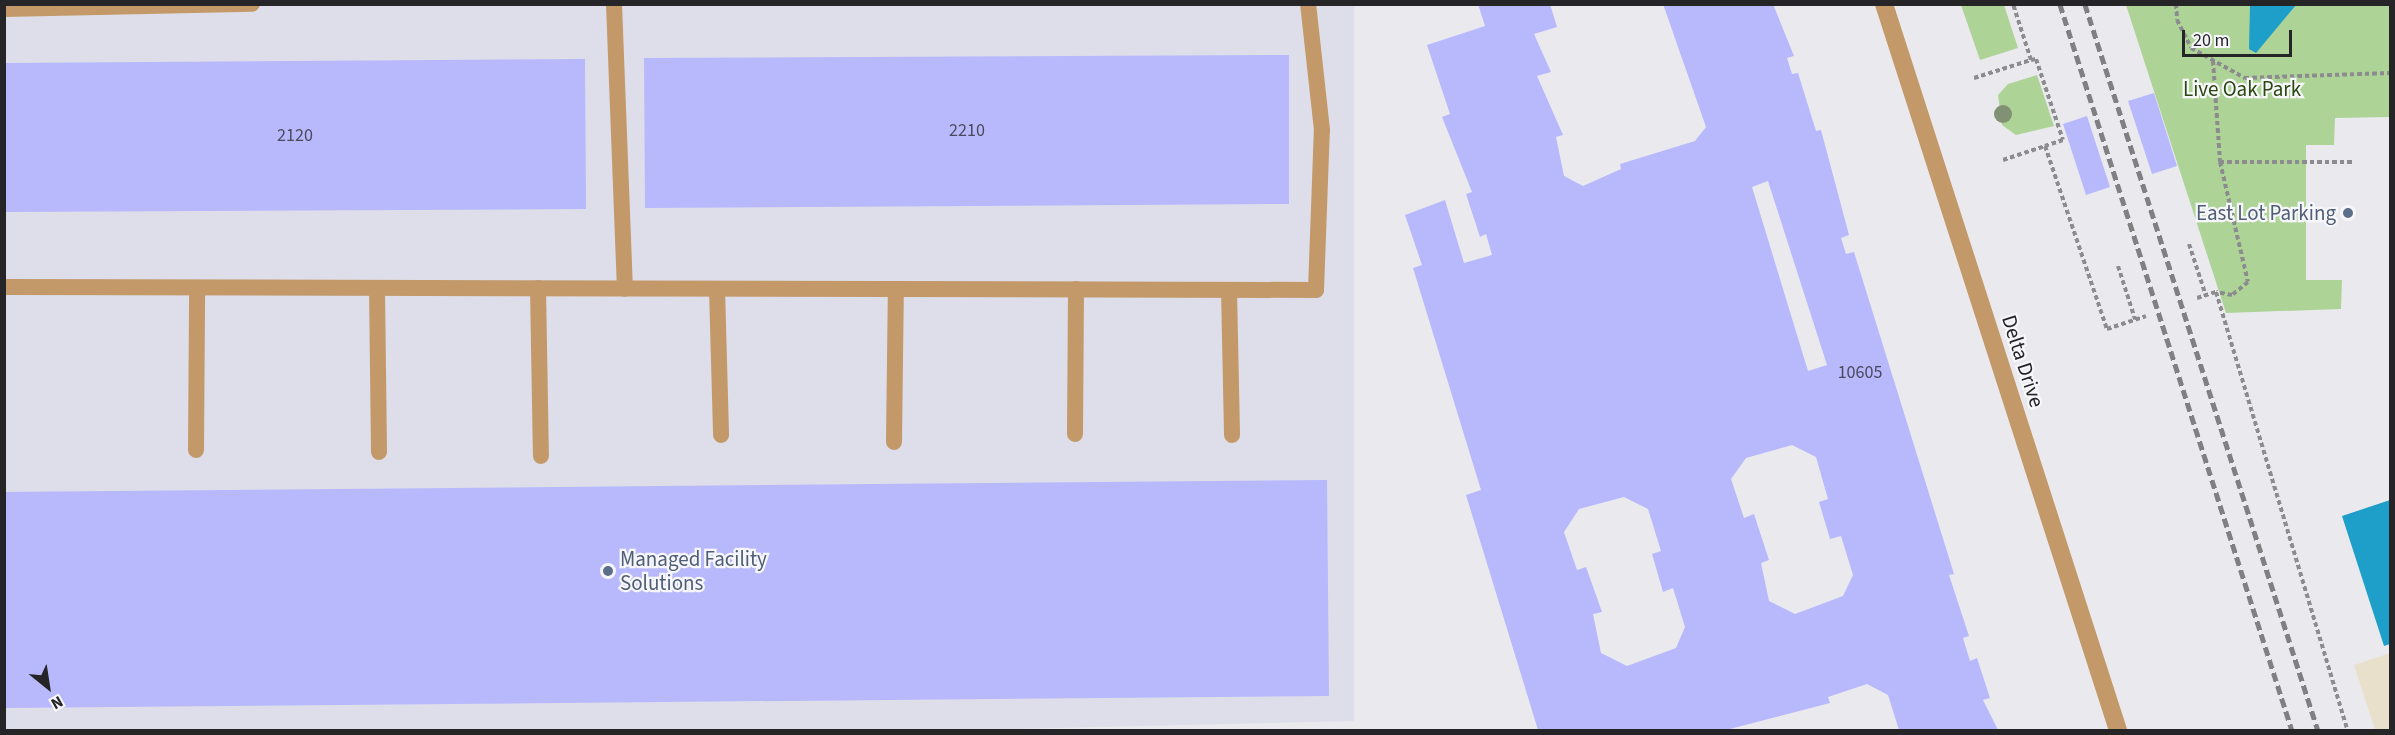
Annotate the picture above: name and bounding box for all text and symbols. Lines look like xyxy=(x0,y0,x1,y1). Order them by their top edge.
scale bar xyxy=(2185,18,2294,56)
text: 20 m xyxy=(2193,28,2229,53)
park label: Live Oak Park xyxy=(2183,76,2301,102)
house number: 2210 xyxy=(949,120,985,142)
house number: 2120 xyxy=(277,125,313,147)
place label: East Lot Parking xyxy=(2196,200,2336,226)
marker: East Lot Parking xyxy=(2341,206,2355,220)
street label: Delta Drive xyxy=(1996,312,2050,410)
house number: 10605 xyxy=(1838,362,1882,384)
place label: Managed Facility Solutions xyxy=(620,546,767,596)
marker: Managed Facility Solutions xyxy=(601,564,615,578)
north arrow xyxy=(18,657,78,717)
text: N xyxy=(47,690,67,715)

